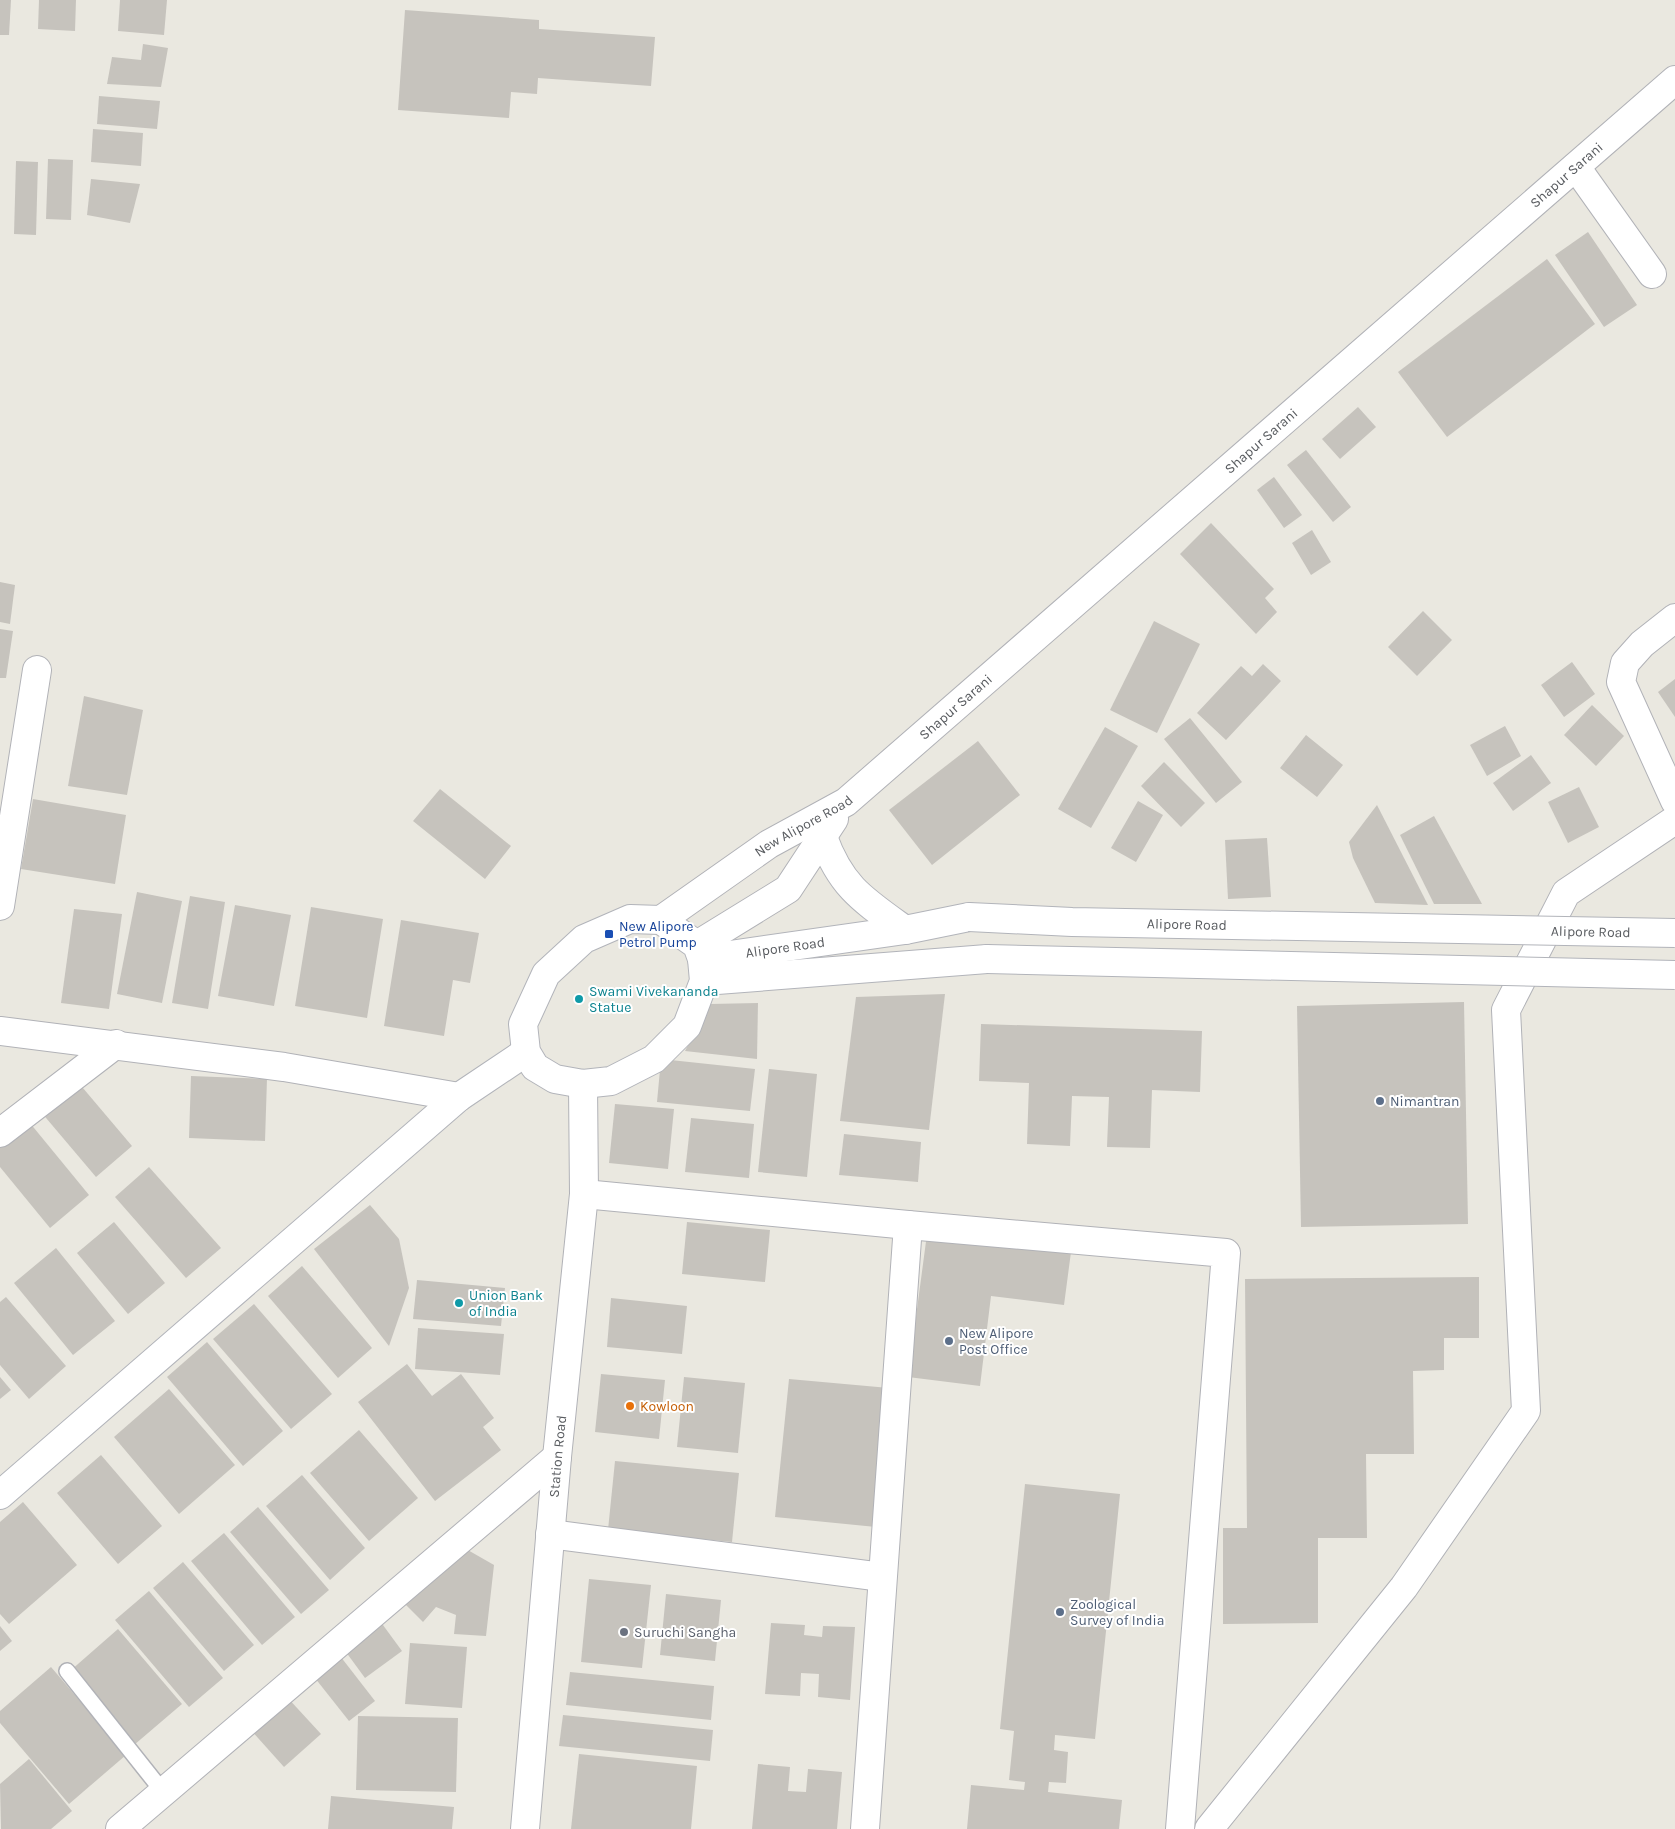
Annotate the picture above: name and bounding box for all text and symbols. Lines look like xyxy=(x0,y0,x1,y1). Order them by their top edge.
street label: Shapur Sarani xyxy=(1527,139,1607,211)
street label: Shapur Sarani xyxy=(1221,405,1301,477)
street label: Shapur Sarani xyxy=(916,671,996,743)
street label: New Alipore Road xyxy=(751,792,857,861)
street label: Alipore Road xyxy=(1147,915,1227,934)
place label: New Alipore Petrol Pump xyxy=(619,918,697,951)
street label: Alipore Road xyxy=(1551,923,1631,941)
marker: New Alipore Petrol Pump xyxy=(603,928,615,940)
street label: Alipore Road xyxy=(745,934,826,962)
place label: Swami Vivekananda Statue xyxy=(589,983,718,1016)
marker: Swami Vivekananda Statue xyxy=(573,993,585,1005)
place label: Nimantran xyxy=(1390,1093,1459,1110)
marker: Nimantran xyxy=(1374,1095,1386,1107)
place label: Union Bank of India xyxy=(469,1287,543,1320)
marker: Union Bank of India xyxy=(453,1297,465,1309)
place label: New Alipore Post Office xyxy=(959,1325,1033,1358)
marker: New Alipore Post Office xyxy=(943,1335,955,1347)
place label: Kowloon xyxy=(640,1398,694,1415)
marker: Kowloon xyxy=(624,1400,636,1412)
street label: Station Road xyxy=(546,1414,570,1498)
place label: Zoological Survey of India xyxy=(1070,1596,1164,1629)
marker: Zoological Survey of India xyxy=(1054,1606,1066,1618)
place label: Suruchi Sangha xyxy=(634,1624,736,1641)
marker: Suruchi Sangha xyxy=(618,1626,630,1638)

